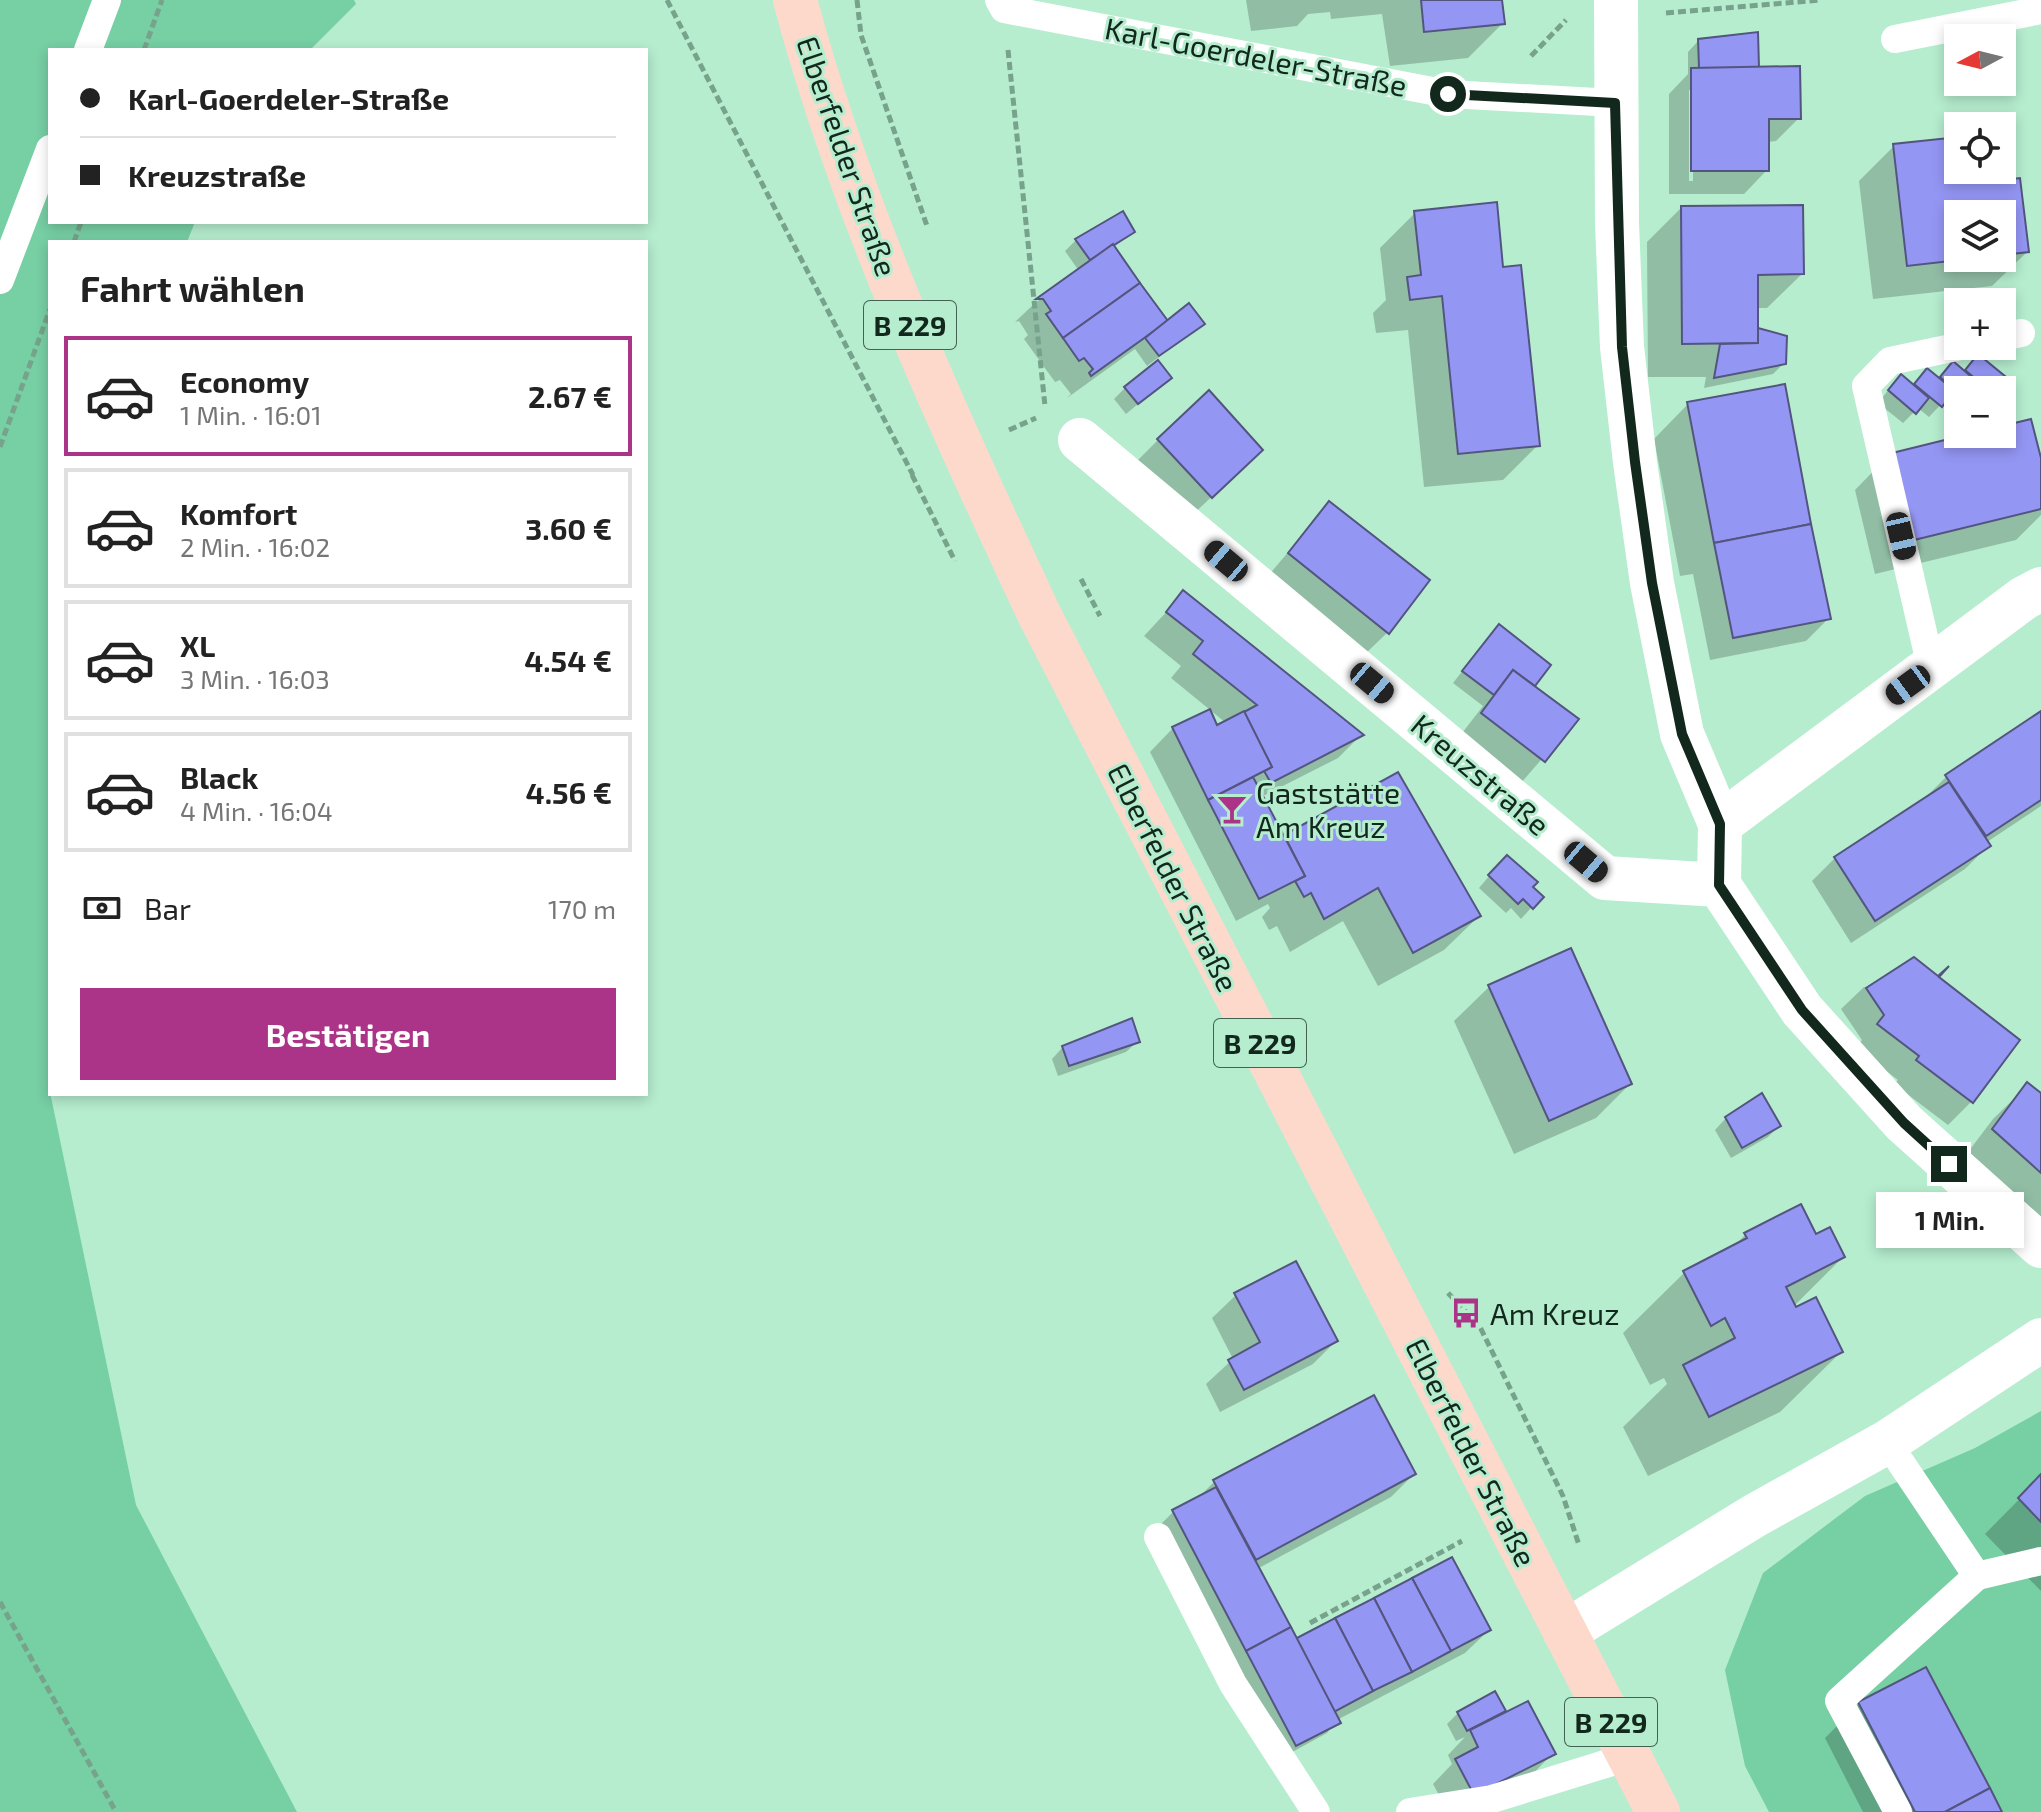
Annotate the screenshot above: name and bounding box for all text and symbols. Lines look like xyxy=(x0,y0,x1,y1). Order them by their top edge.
street label: Karl-Goerdeler-Straße xyxy=(1102,9,1410,103)
north arrow xyxy=(1944,24,2016,96)
map controls xyxy=(1944,24,2016,448)
street label: Elberfelder Straße xyxy=(790,31,906,281)
route start xyxy=(1430,76,1466,112)
text: Karl-Goerdeler-Straße xyxy=(128,80,449,116)
button: locate xyxy=(1944,112,2016,184)
text: Kreuzstraße xyxy=(128,157,306,193)
button: layers xyxy=(1944,200,2016,272)
text: Fahrt wählen xyxy=(80,266,305,309)
button: + xyxy=(1944,288,2016,360)
road number: B 229 xyxy=(864,301,956,349)
icon: car xyxy=(84,360,156,432)
text: Economy xyxy=(180,363,309,399)
button: − xyxy=(1944,376,2016,448)
text: 2.67 € xyxy=(528,378,612,414)
text: 1 Min. · 16:01 xyxy=(180,399,322,430)
icon: car xyxy=(84,492,156,564)
text: Komfort xyxy=(180,495,297,531)
text: 3.60 € xyxy=(525,510,612,546)
car xyxy=(1884,510,1918,562)
text: 2 Min. · 16:02 xyxy=(180,531,330,562)
car xyxy=(1200,536,1252,586)
icon: car xyxy=(84,624,156,696)
text: XL xyxy=(180,627,215,663)
text: 4.54 € xyxy=(524,642,612,678)
car xyxy=(1346,658,1398,708)
car xyxy=(1882,661,1934,709)
text: 3 Min. · 16:03 xyxy=(180,663,330,694)
street label: Kreuzstraße xyxy=(1405,706,1557,842)
icon: car xyxy=(84,756,156,828)
street label: Elberfelder Straße xyxy=(1101,757,1247,997)
text: Black xyxy=(180,759,258,795)
text: 4.56 € xyxy=(526,774,612,810)
place label: Gaststätte Am Kreuz xyxy=(1256,774,1400,844)
bar icon: Gaststätte Am Kreuz xyxy=(1215,792,1249,826)
text: 4 Min. · 16:04 xyxy=(180,795,333,826)
car xyxy=(1560,837,1612,887)
icon: cash xyxy=(80,886,124,930)
text: Bar xyxy=(144,890,191,926)
text: 170 m xyxy=(548,893,616,924)
button: Bestätigen xyxy=(80,988,616,1080)
road number: B 229 xyxy=(1214,1019,1306,1067)
route end xyxy=(1931,1146,1967,1182)
callout: 1 Min. xyxy=(1875,1192,2023,1248)
text: 1 Min. xyxy=(1915,1204,1985,1235)
place label: Am Kreuz xyxy=(1490,1295,1620,1331)
bus stop icon: Am Kreuz xyxy=(1449,1296,1483,1330)
street label: Elberfelder Straße xyxy=(1399,1332,1545,1572)
road number: B 229 xyxy=(1565,1698,1657,1746)

